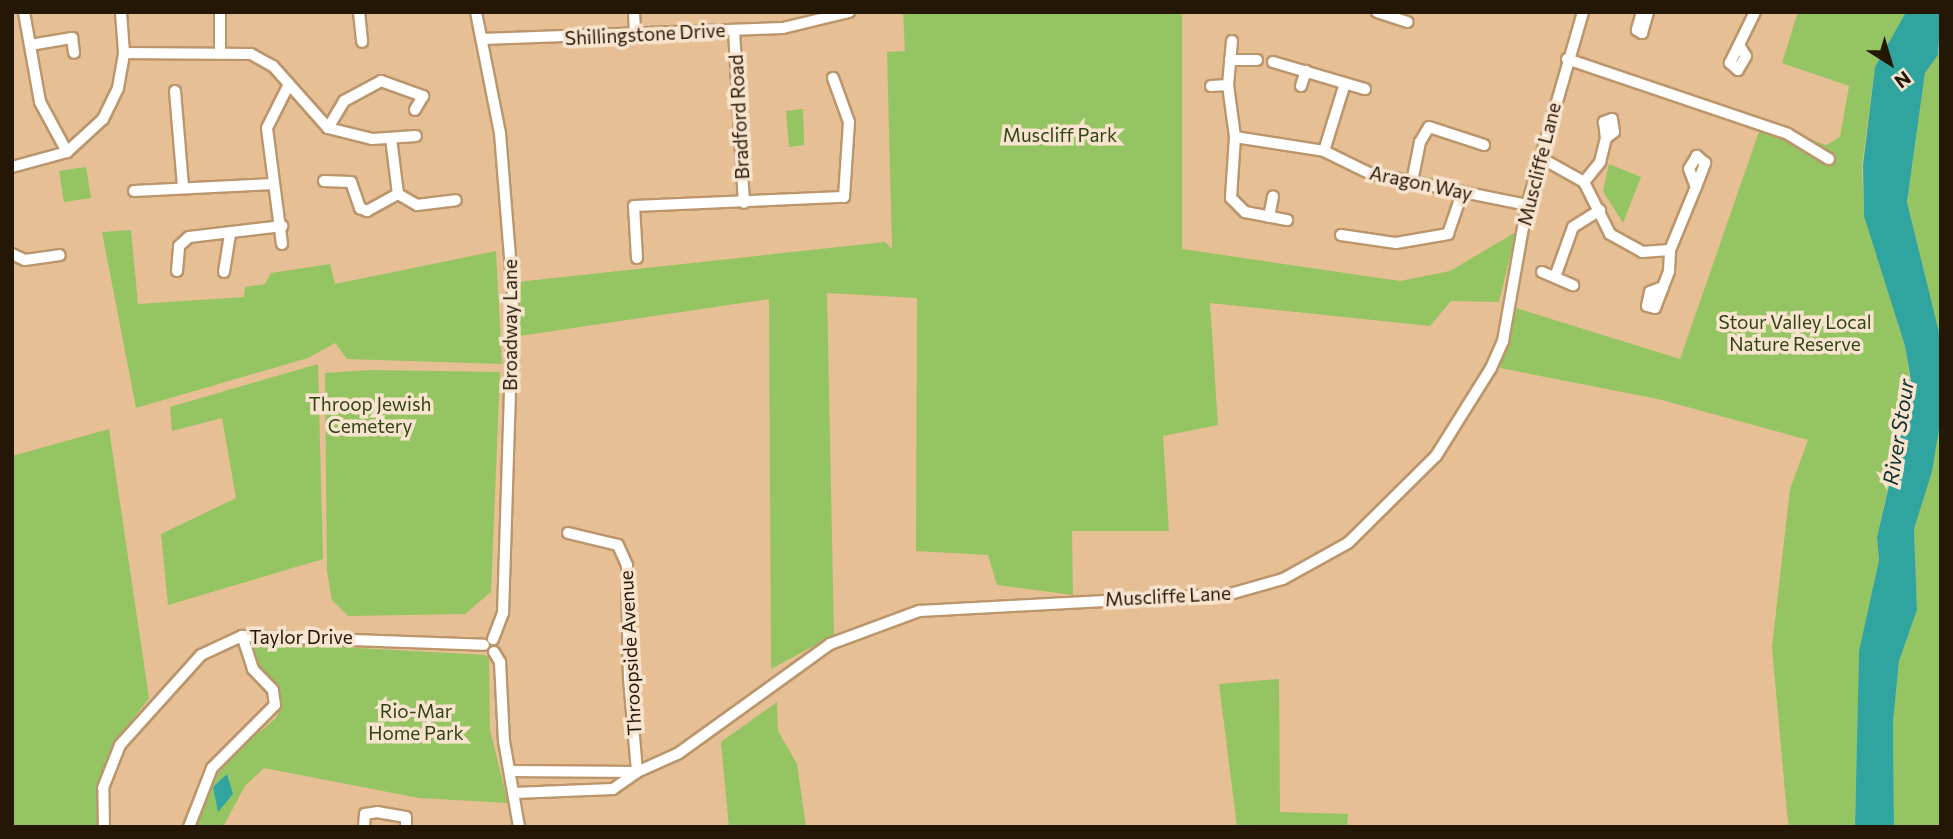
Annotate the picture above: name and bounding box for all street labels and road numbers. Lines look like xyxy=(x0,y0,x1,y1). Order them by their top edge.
street label: Shillingstone Drive xyxy=(564,18,726,50)
street label: Bradford Road xyxy=(724,54,754,180)
street label: Muscliffe Lane xyxy=(1513,100,1565,228)
street label: Aragon Way xyxy=(1368,161,1474,205)
street label: Broadway Lane xyxy=(499,259,521,391)
street label: Throopside Avenue xyxy=(614,570,646,736)
street label: Muscliffe Lane xyxy=(1104,581,1232,611)
street label: Taylor Drive xyxy=(249,626,353,648)

